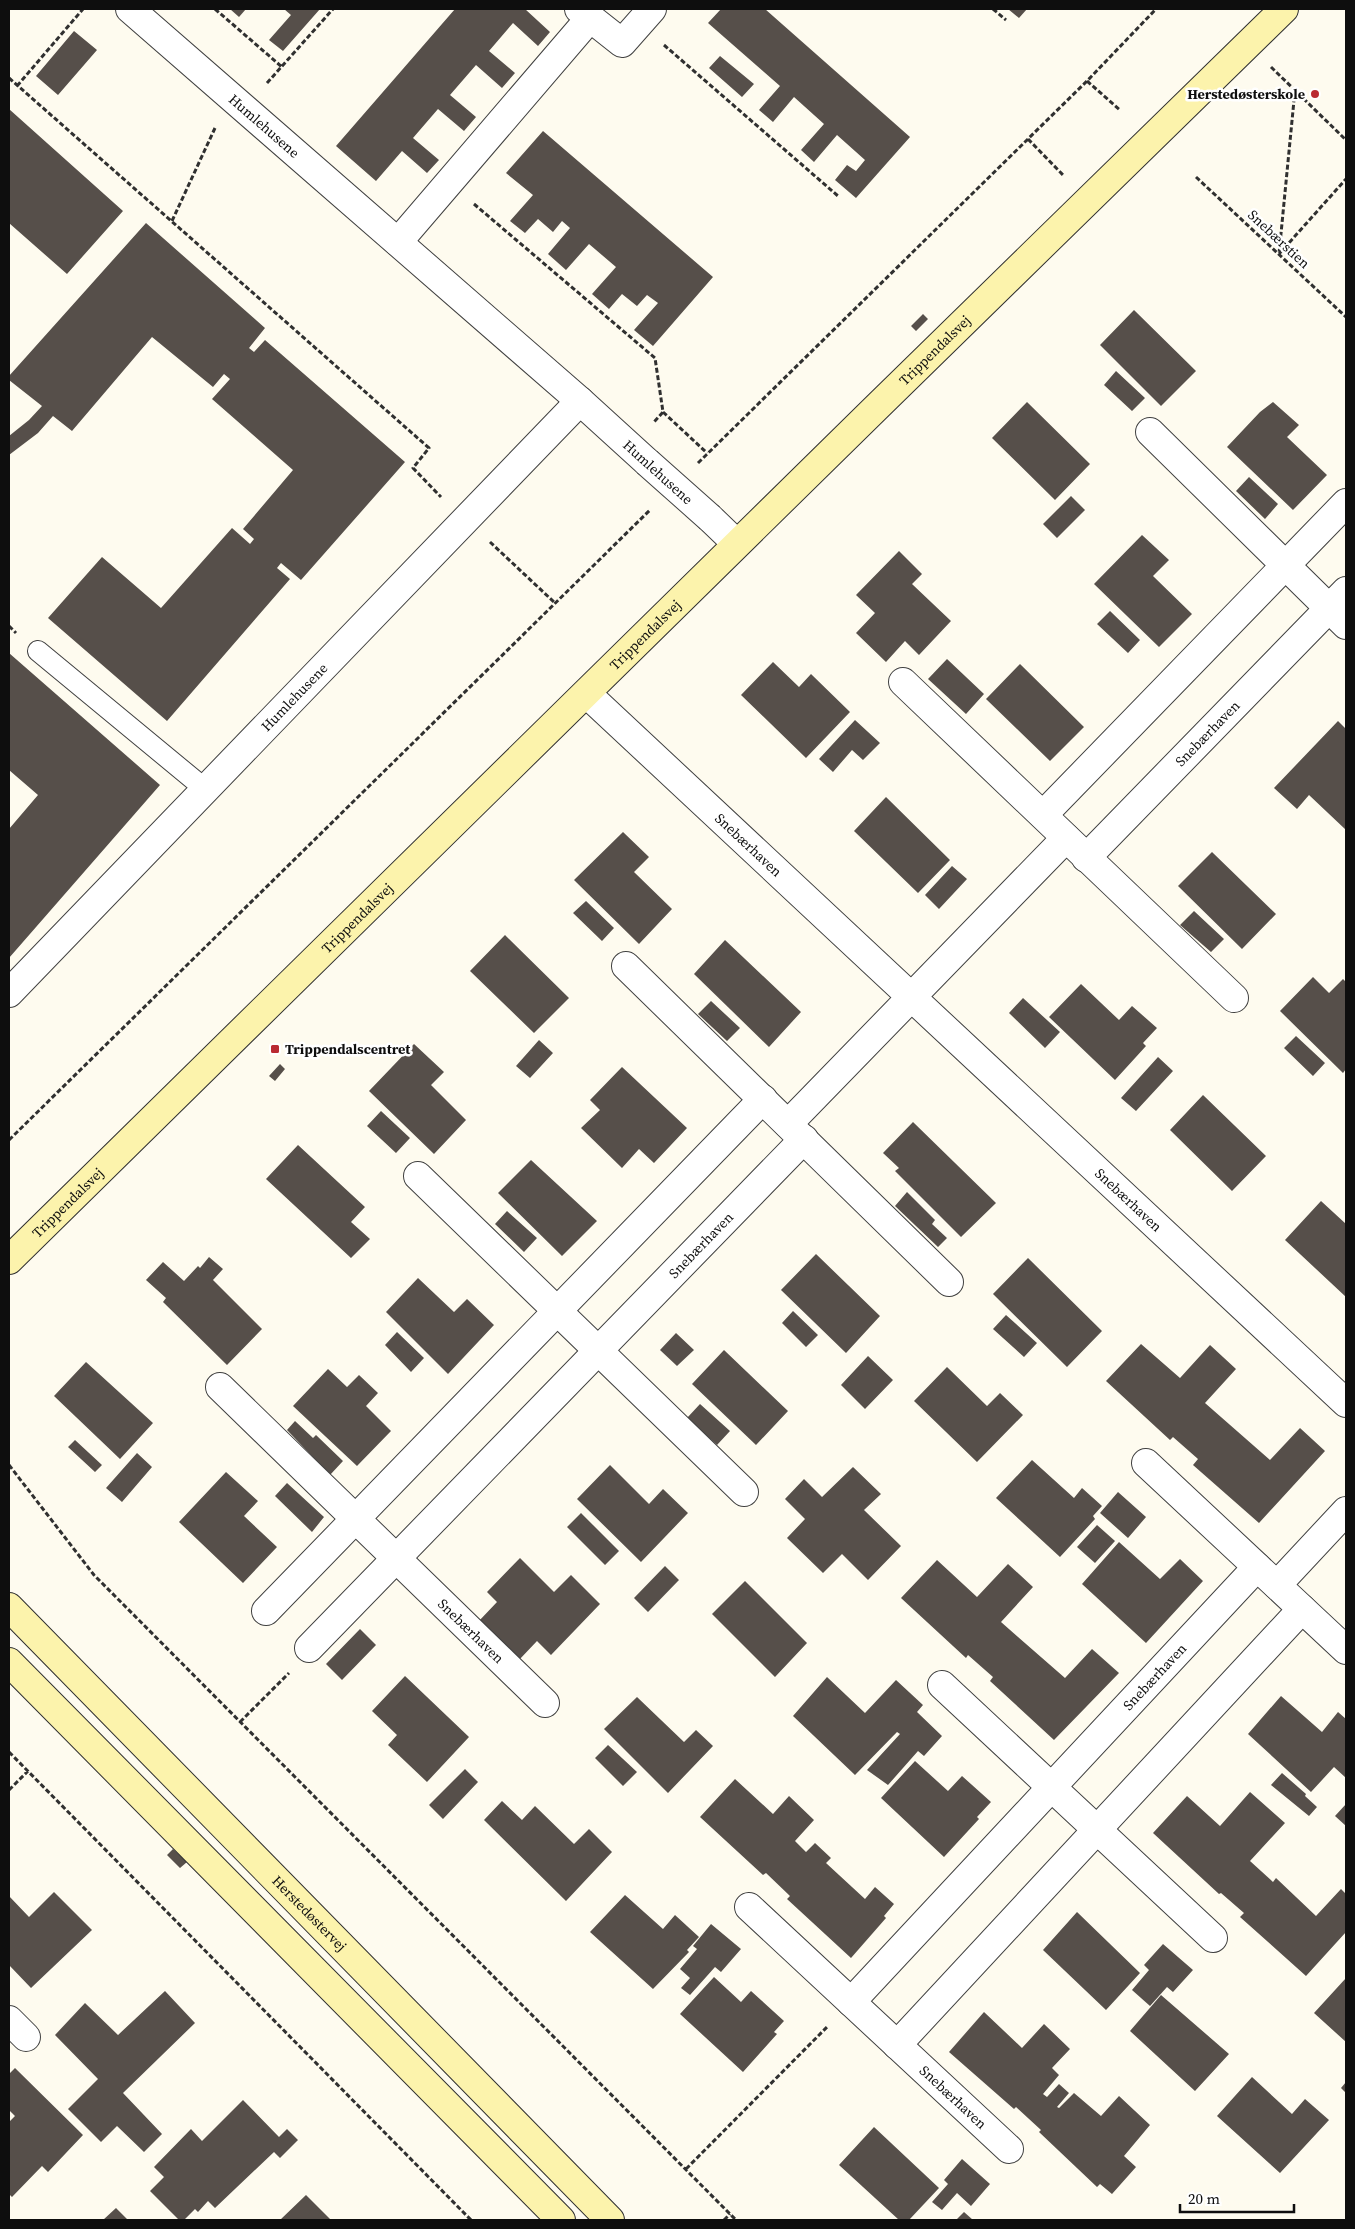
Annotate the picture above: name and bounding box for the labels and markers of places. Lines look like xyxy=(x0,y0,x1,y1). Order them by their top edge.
place label: Herstedøsterskole xyxy=(1187,84,1305,104)
marker: Herstedøsterskole xyxy=(1309,88,1321,100)
place label: Trippendalscentret xyxy=(285,1039,411,1059)
marker: Trippendalscentret xyxy=(269,1043,281,1055)

